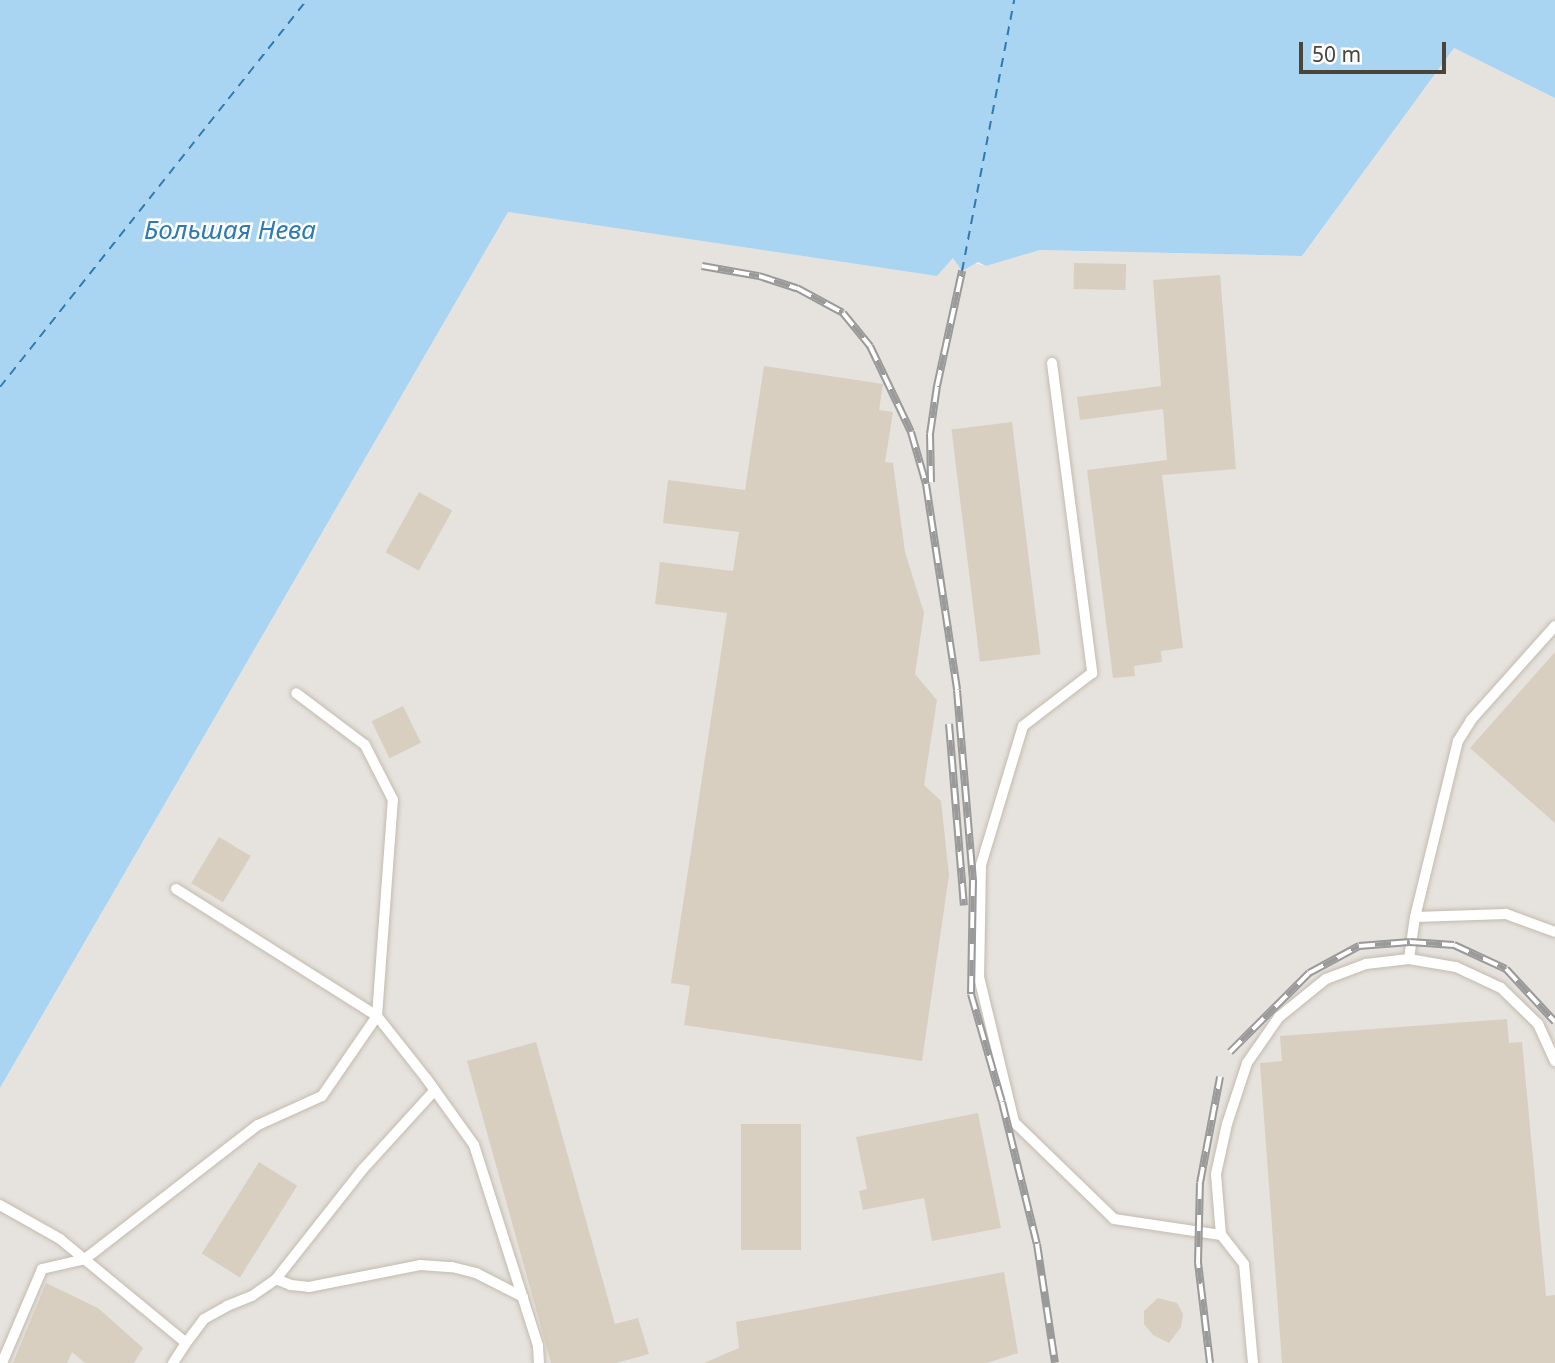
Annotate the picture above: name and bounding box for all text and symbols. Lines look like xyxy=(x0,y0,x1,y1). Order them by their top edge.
scale bar xyxy=(1303,28,1450,72)
text: 50 m xyxy=(1312,40,1361,68)
water label: Большая Нева xyxy=(144,214,316,246)

